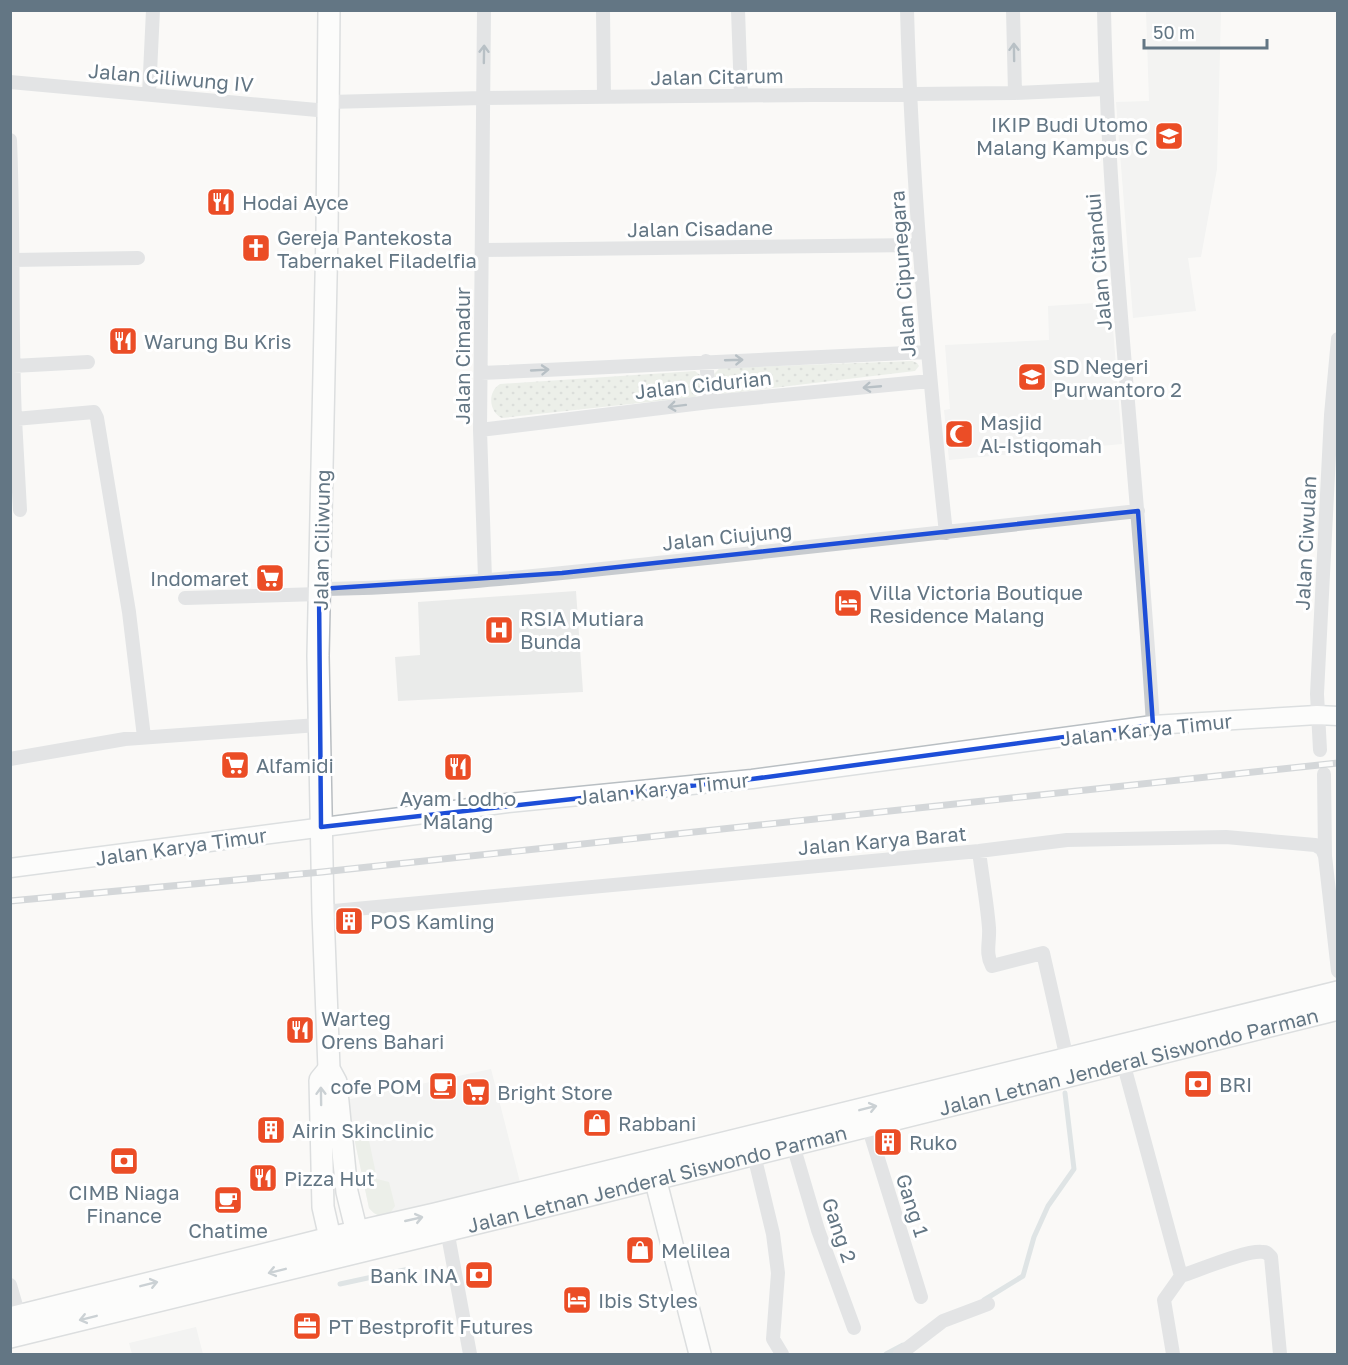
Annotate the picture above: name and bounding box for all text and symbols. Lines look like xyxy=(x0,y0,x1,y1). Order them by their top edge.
scale bar xyxy=(1144,12,1267,50)
text: 50 m xyxy=(1153,21,1195,43)
one-way arrow xyxy=(1008,42,1020,62)
one-way arrow xyxy=(478,45,490,65)
street label: Jalan Ciliwung IV xyxy=(87,58,255,96)
street label: Jalan Citarum xyxy=(650,63,784,89)
place label: IKIP Budi Utomo Malang Kampus C xyxy=(976,112,1148,159)
school or university icon: IKIP Budi Utomo Malang Kampus C xyxy=(1153,120,1185,152)
restaurant icon: Hodai Ayce xyxy=(205,186,237,218)
place label: Hodai Ayce xyxy=(242,190,349,214)
street label: Jalan Cipunegara xyxy=(884,190,920,358)
street label: Jalan Citandui xyxy=(1080,192,1116,332)
street label: Jalan Cisadane xyxy=(627,215,773,241)
place label: Gereja Pantekosta Tabernakel Filadelfia xyxy=(277,225,477,272)
church icon: Gereja Pantekosta Tabernakel Filadelfia xyxy=(240,232,272,264)
street label: Jalan Cimadur xyxy=(450,287,474,425)
restaurant icon: Warung Bu Kris xyxy=(107,325,139,357)
place label: Warung Bu Kris xyxy=(144,329,291,353)
one-way arrow xyxy=(724,354,744,365)
place label: SD Negeri Purwantoro 2 xyxy=(1053,354,1182,401)
school or university icon: SD Negeri Purwantoro 2 xyxy=(1016,361,1048,393)
one-way arrow xyxy=(529,364,549,375)
street label: Jalan Cidurian xyxy=(633,365,773,403)
one-way arrow xyxy=(862,382,882,393)
one-way arrow xyxy=(668,401,688,412)
place label: Masjid Al-Istiqomah xyxy=(980,410,1102,457)
mosque icon: Masjid Al-Istiqomah xyxy=(943,418,975,450)
street label: Jalan Ciliwung xyxy=(308,469,334,611)
street label: Jalan Ciwulan xyxy=(1289,475,1321,611)
street label: Jalan Ciujung xyxy=(661,517,793,555)
supermarket icon: Indomaret xyxy=(254,562,286,594)
place label: Indomaret xyxy=(150,566,249,590)
place label: Villa Victoria Boutique Residence Malang xyxy=(869,580,1083,627)
hotel icon: Villa Victoria Boutique Residence Malang xyxy=(832,587,864,619)
place label: RSIA Mutiara Bunda xyxy=(520,606,644,653)
hospital icon: RSIA Mutiara Bunda xyxy=(483,614,515,646)
street label: Jalan Karya Timur xyxy=(1059,708,1233,750)
supermarket icon: Alfamidi xyxy=(219,749,251,781)
restaurant icon: Ayam Lodho Malang xyxy=(442,751,474,783)
place label: Alfamidi xyxy=(256,753,334,777)
street label: Jalan Karya Timur xyxy=(576,767,750,809)
place label: Ayam Lodho Malang xyxy=(400,786,516,833)
street label: Jalan Karya Barat xyxy=(797,821,967,859)
street label: Jalan Karya Timur xyxy=(94,822,269,870)
building icon: POS Kamling xyxy=(333,905,365,937)
place label: POS Kamling xyxy=(370,909,495,933)
street label: Jalan Letnan Jenderal Siswondo Parman xyxy=(936,1002,1321,1120)
place label: Warteg Orens Bahari xyxy=(321,1006,444,1053)
restaurant icon: Warteg Orens Bahari xyxy=(284,1014,316,1046)
bank icon: BRI xyxy=(1182,1068,1214,1100)
cafe icon: cofe POM xyxy=(427,1070,459,1102)
place label: BRI xyxy=(1219,1072,1252,1096)
place label: cofe POM xyxy=(331,1074,422,1098)
supermarket icon: Bright Store xyxy=(460,1076,492,1108)
place label: Bright Store xyxy=(497,1080,613,1104)
one-way arrow xyxy=(315,1087,326,1107)
one-way arrow xyxy=(858,1101,877,1113)
shop icon: Rabbani xyxy=(581,1107,613,1139)
place label: Rabbani xyxy=(618,1111,696,1135)
building icon: Airin Skinclinic xyxy=(255,1114,287,1146)
place label: Airin Skinclinic xyxy=(292,1118,434,1142)
street label: Jalan Letnan Jenderal Siswondo Parman xyxy=(465,1120,849,1237)
building icon: Ruko xyxy=(872,1126,904,1158)
place label: Ruko xyxy=(909,1130,957,1154)
bank icon: CIMB Niaga Finance xyxy=(108,1145,140,1177)
restaurant icon: Pizza Hut xyxy=(247,1162,279,1194)
place label: Pizza Hut xyxy=(284,1166,375,1190)
street label: Gang 1 xyxy=(892,1171,935,1240)
place label: CIMB Niaga Finance xyxy=(69,1180,179,1227)
cafe icon: Chatime xyxy=(212,1184,244,1216)
street label: Gang 2 xyxy=(818,1195,862,1265)
one-way arrow xyxy=(403,1213,423,1224)
place label: Chatime xyxy=(188,1218,268,1242)
shop icon: Melilea xyxy=(624,1234,656,1266)
place label: Melilea xyxy=(661,1238,731,1262)
bank icon: Bank INA xyxy=(463,1259,495,1291)
place label: Bank INA xyxy=(370,1263,458,1287)
one-way arrow xyxy=(268,1266,287,1278)
one-way arrow xyxy=(139,1277,158,1289)
hotel icon: Ibis Styles xyxy=(561,1284,593,1316)
place label: Ibis Styles xyxy=(598,1288,698,1312)
office icon: PT Bestprofit Futures xyxy=(291,1310,323,1342)
one-way arrow xyxy=(79,1312,98,1324)
place label: PT Bestprofit Futures xyxy=(328,1314,533,1338)

